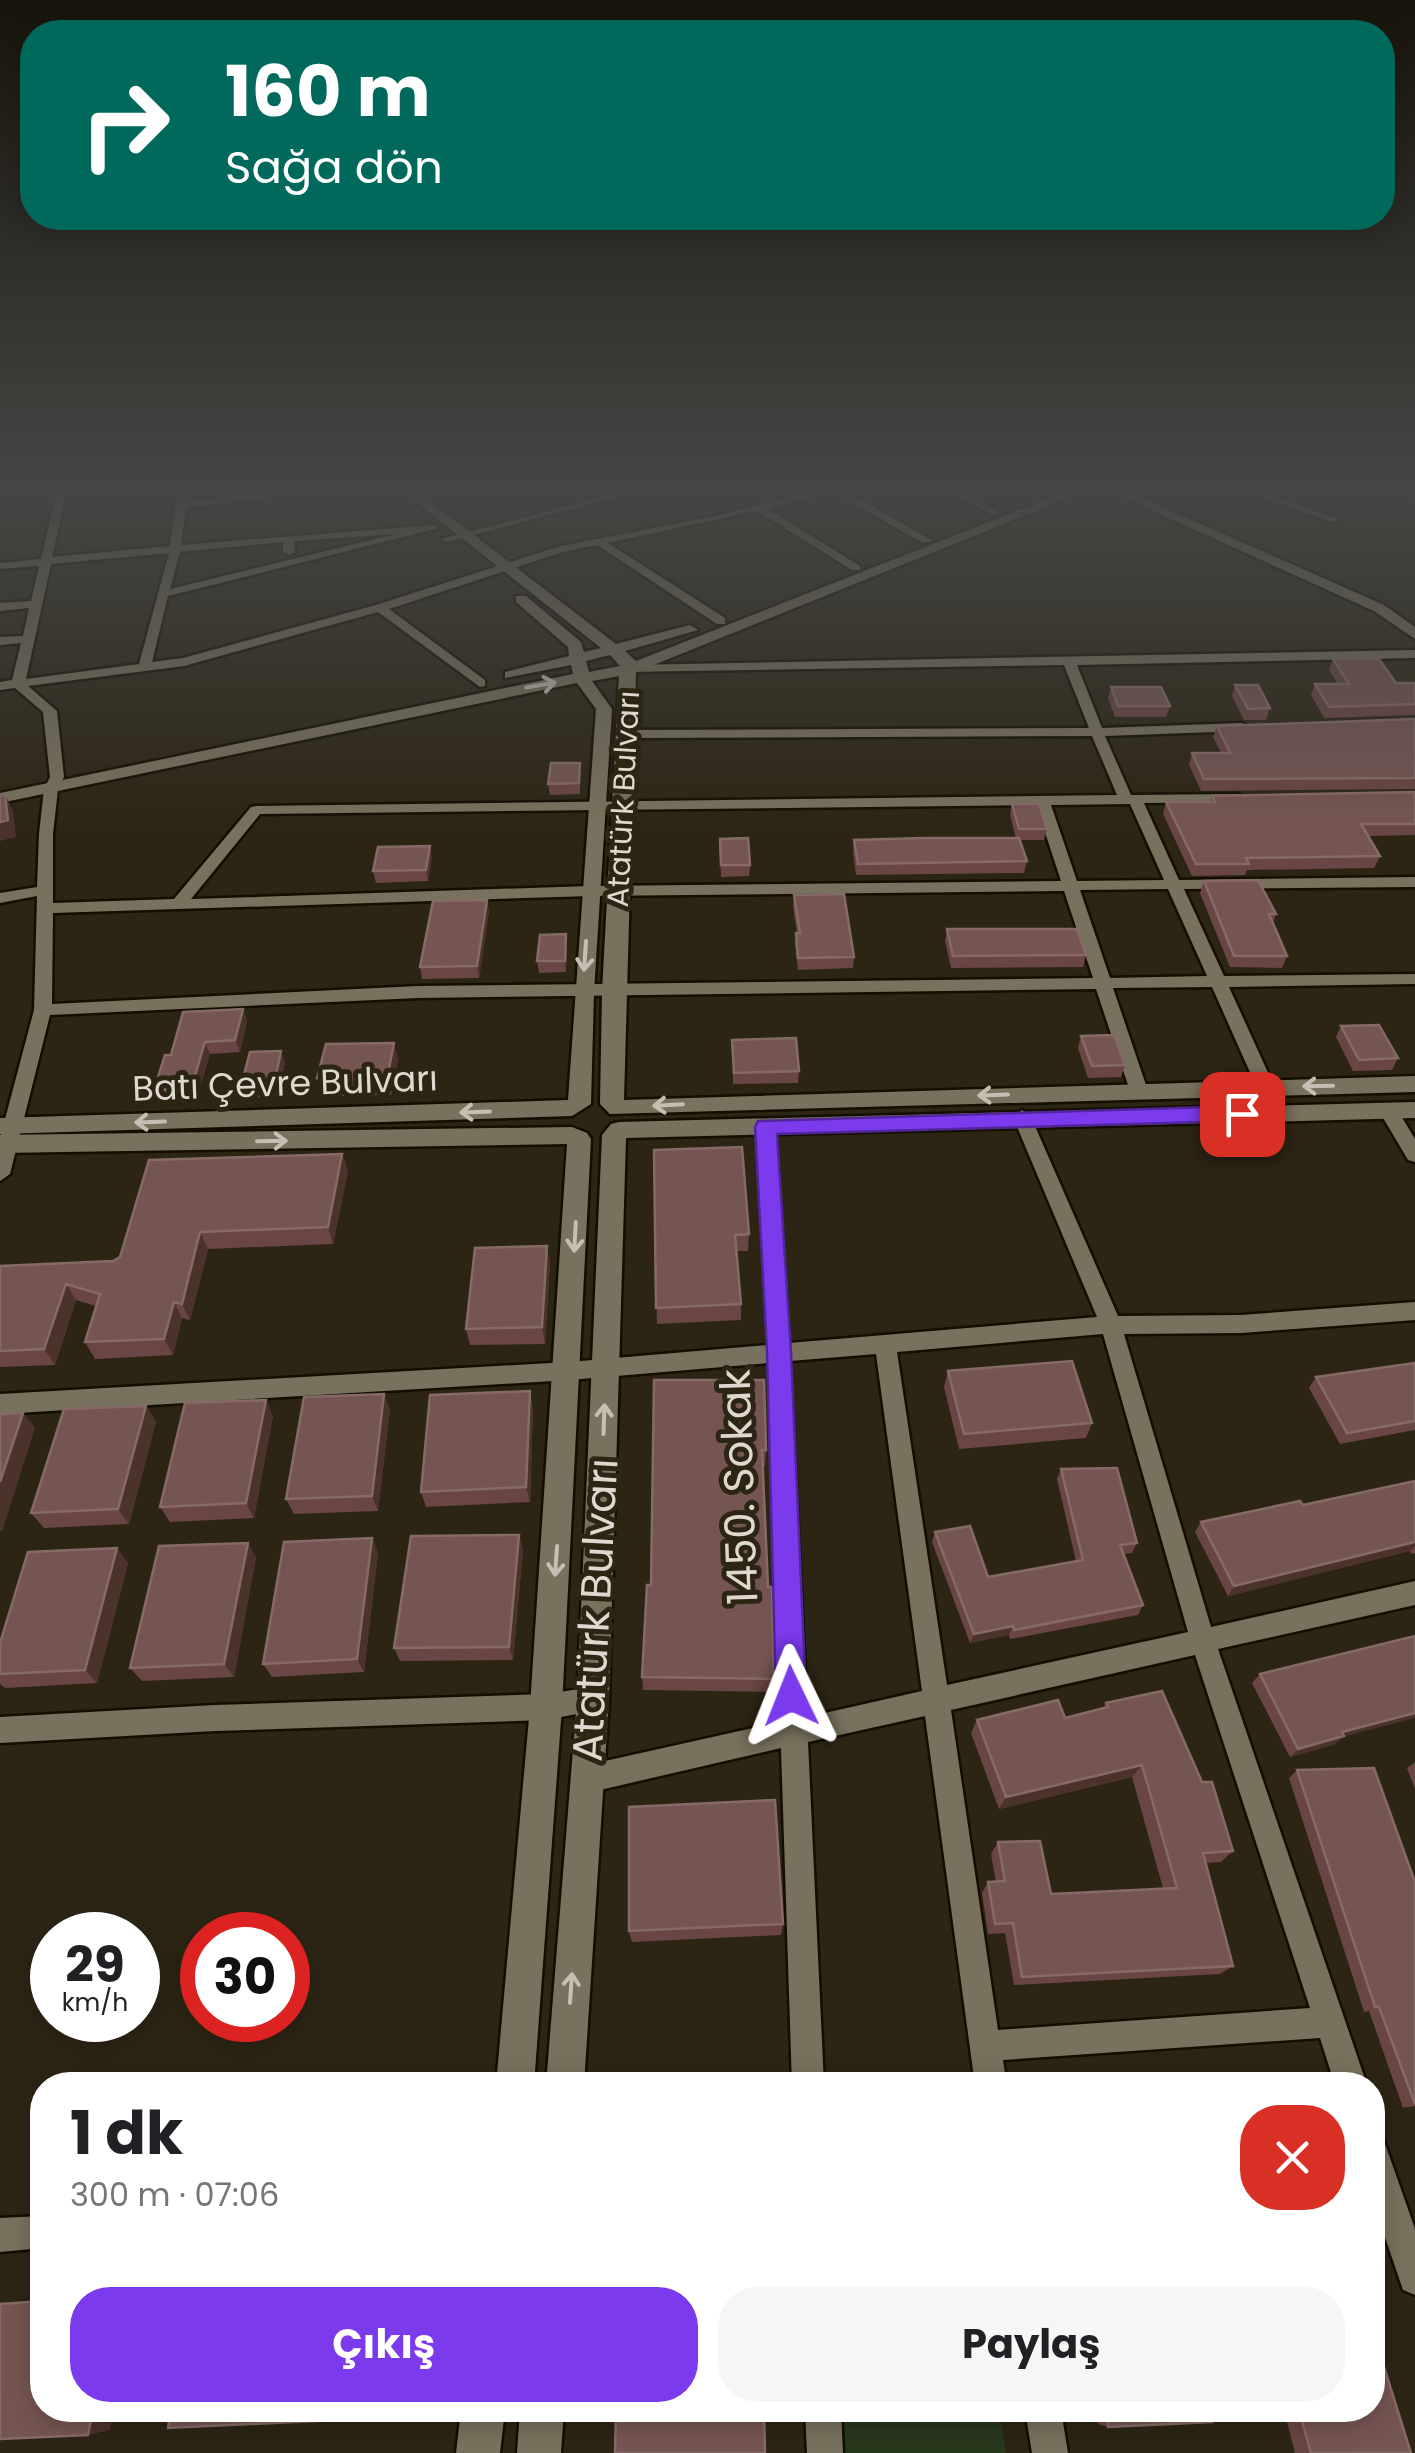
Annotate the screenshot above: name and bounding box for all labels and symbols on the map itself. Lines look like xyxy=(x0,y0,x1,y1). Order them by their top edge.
one-way arrow xyxy=(524,675,557,694)
street label: Atatürk Bulvarı xyxy=(596,690,650,908)
one-way arrow xyxy=(575,939,594,972)
street label: Batı Çevre Bulvarı xyxy=(131,1053,439,1113)
pin xyxy=(1200,1072,1285,1157)
one-way arrow xyxy=(1302,1077,1334,1096)
one-way arrow xyxy=(977,1086,1009,1105)
one-way arrow xyxy=(652,1096,684,1115)
one-way arrow xyxy=(459,1103,491,1122)
one-way arrow xyxy=(135,1112,167,1131)
one-way arrow xyxy=(256,1131,288,1150)
one-way arrow xyxy=(565,1220,584,1252)
street label: 1450. Sokak xyxy=(705,1368,773,1606)
one-way arrow xyxy=(594,1403,613,1435)
street label: Atatürk Bulvarı xyxy=(558,1457,632,1763)
one-way arrow xyxy=(546,1545,565,1577)
position arrow xyxy=(739,1644,843,1748)
speed limit sign: 30 xyxy=(180,1912,310,2042)
one-way arrow xyxy=(562,1972,581,2004)

